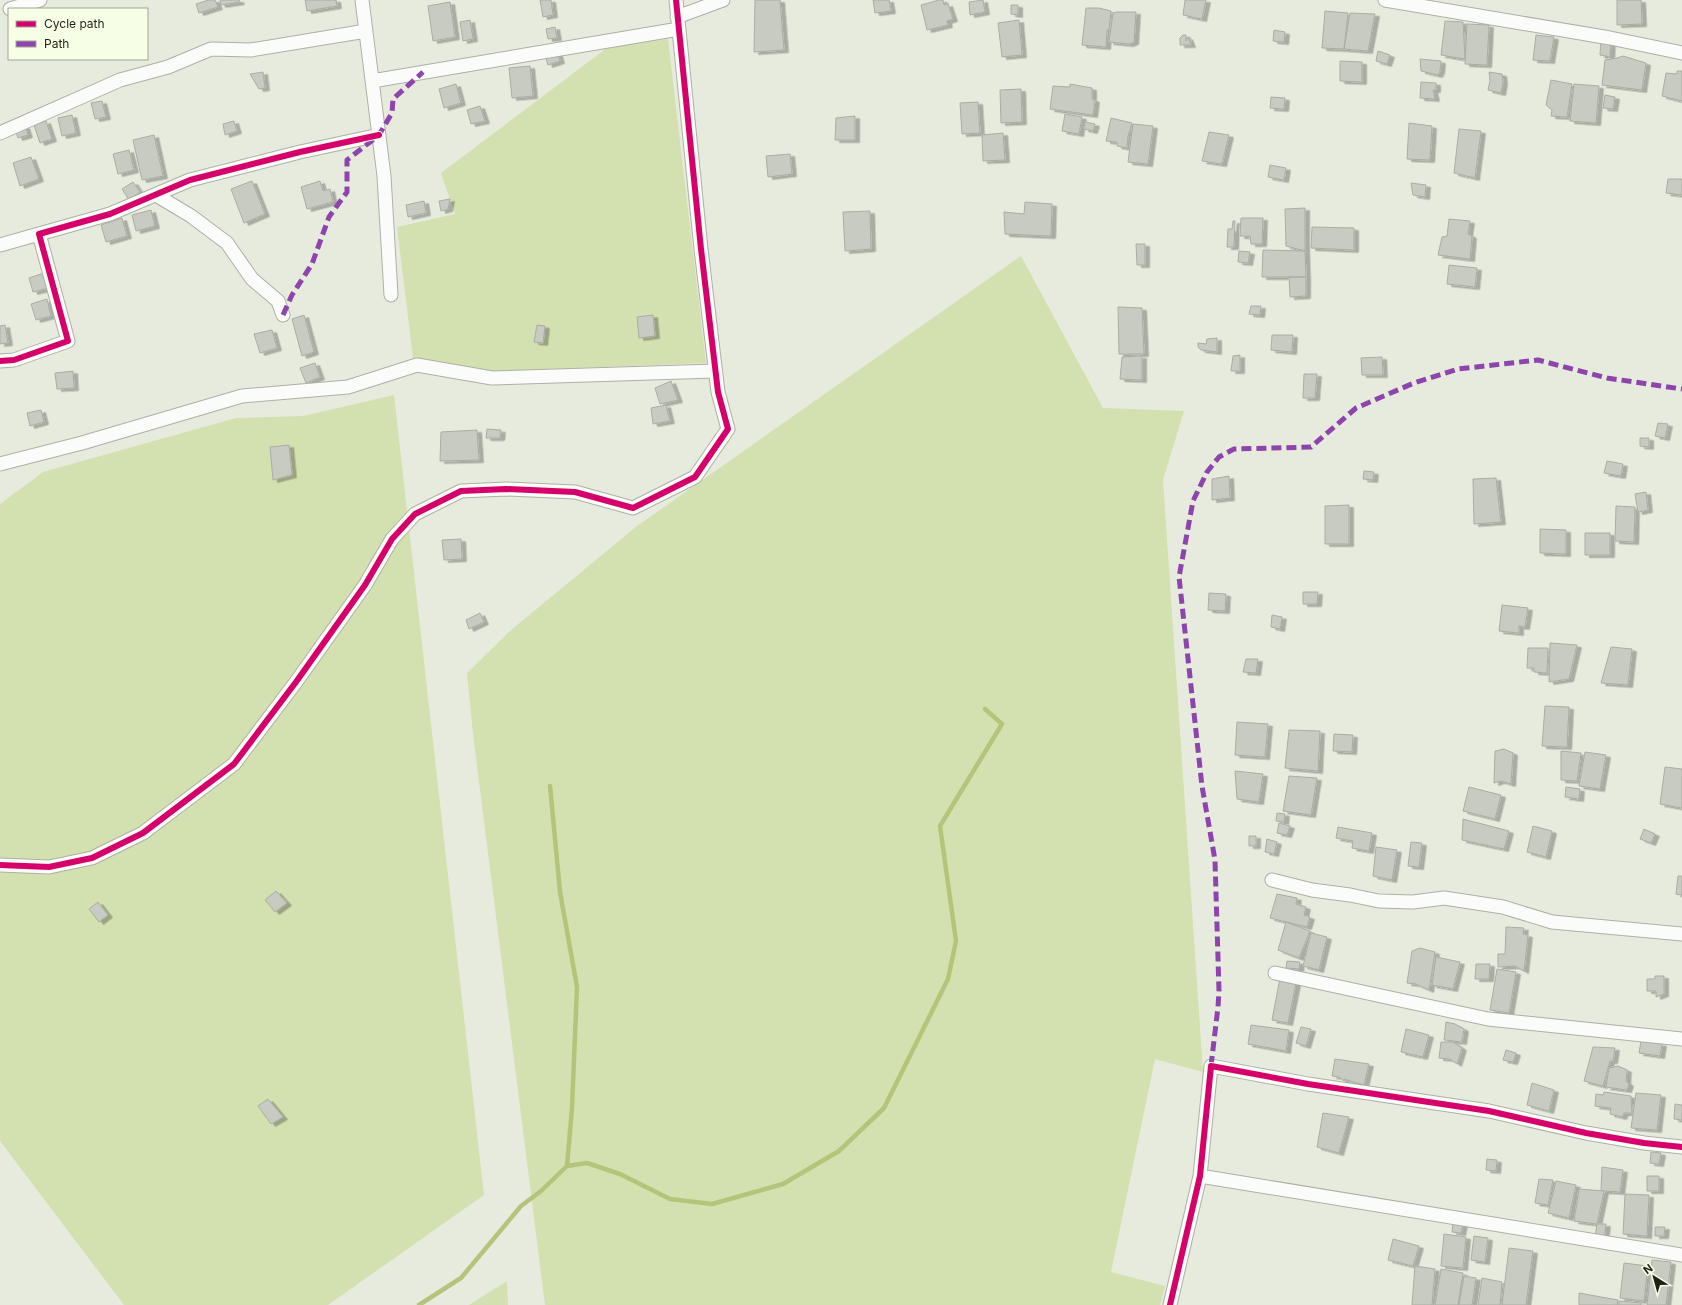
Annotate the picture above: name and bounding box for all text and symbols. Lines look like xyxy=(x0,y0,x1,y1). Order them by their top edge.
legend xyxy=(8,8,148,60)
text: Cycle path xyxy=(44,16,105,31)
text: Path xyxy=(44,36,69,51)
north arrow xyxy=(1634,1257,1674,1297)
text: N xyxy=(1640,1261,1656,1277)

